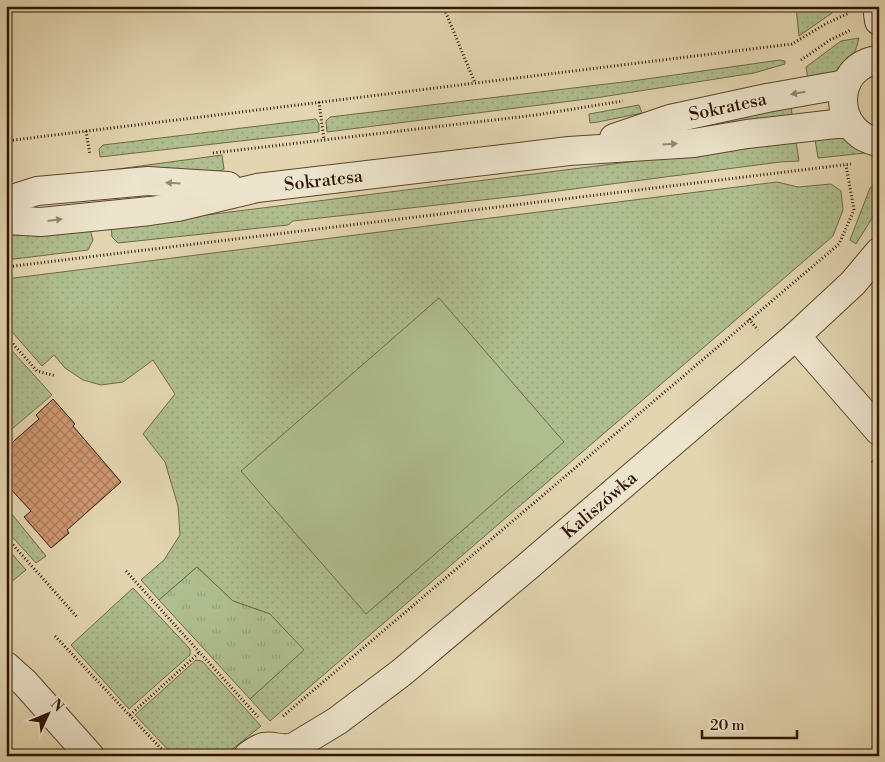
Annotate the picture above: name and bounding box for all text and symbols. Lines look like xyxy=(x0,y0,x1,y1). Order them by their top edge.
street label: Sokratesa xyxy=(686,87,769,126)
one-way arrow xyxy=(790,89,806,97)
one-way arrow xyxy=(662,140,678,148)
street label: Sokratesa xyxy=(283,164,365,196)
one-way arrow xyxy=(165,178,181,186)
one-way arrow xyxy=(47,216,63,224)
street label: Kaliszówka xyxy=(557,466,642,544)
north arrow xyxy=(22,690,72,740)
text: N xyxy=(46,695,67,716)
scale bar xyxy=(702,707,798,739)
text: 20 m xyxy=(710,716,745,735)

